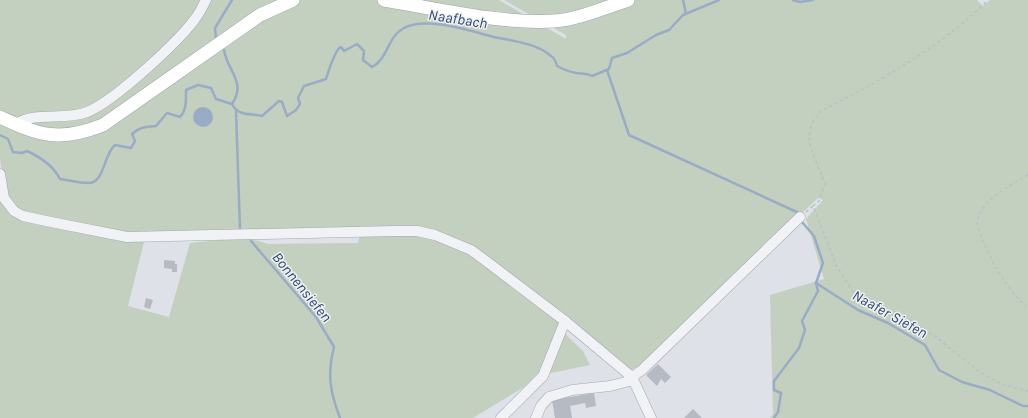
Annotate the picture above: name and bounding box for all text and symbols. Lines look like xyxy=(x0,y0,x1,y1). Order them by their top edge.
water label: Naafbach xyxy=(427,5,489,33)
water label: Bonnensiefen xyxy=(268,248,336,326)
water label: Naafer Siefen xyxy=(849,286,931,342)

